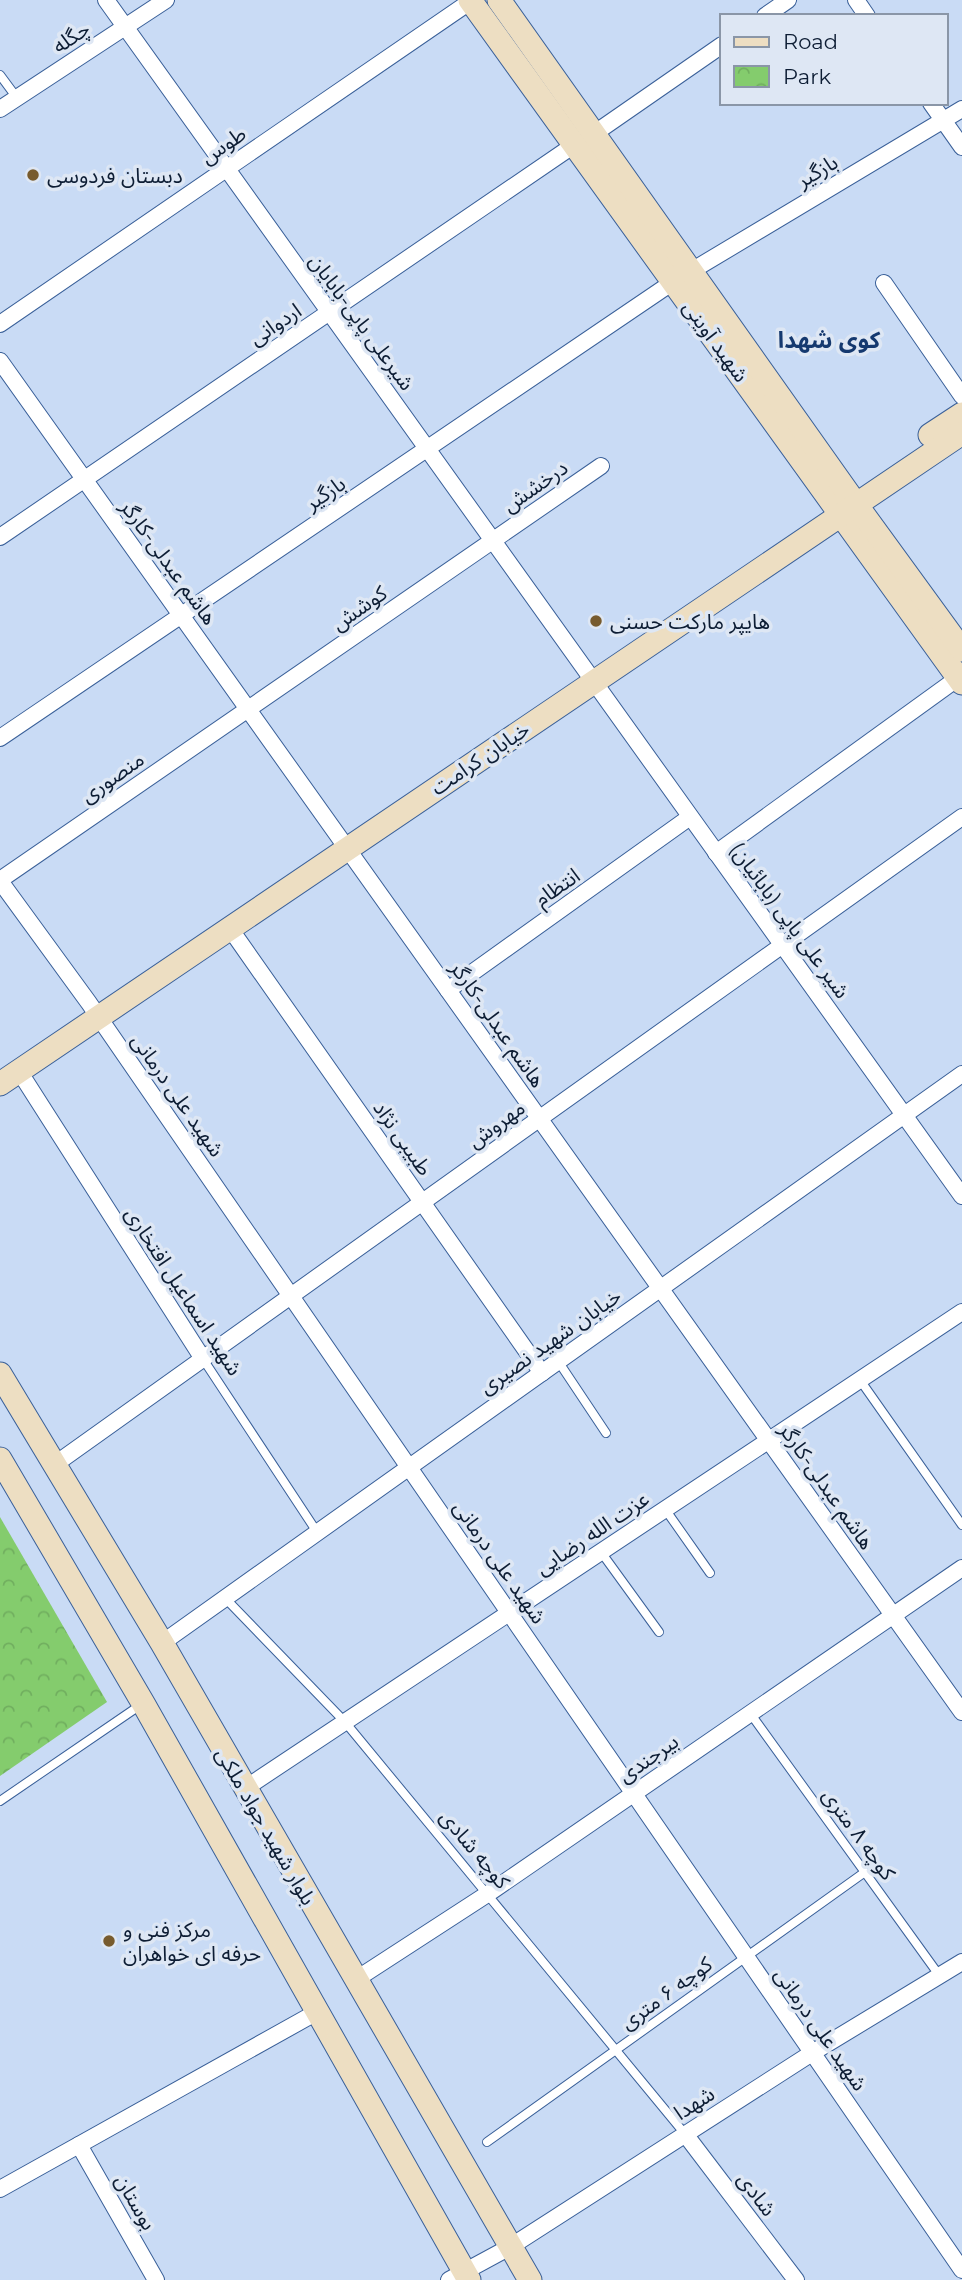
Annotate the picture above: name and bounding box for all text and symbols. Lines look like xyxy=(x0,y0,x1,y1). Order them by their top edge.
legend xyxy=(720,14,948,105)
street label: چگله xyxy=(48,16,95,59)
text: Road xyxy=(783,29,838,54)
text: Park xyxy=(783,64,831,89)
street label: طوس xyxy=(195,121,251,169)
street label: بازگیر xyxy=(791,149,842,193)
place label: دبستان فردوسی xyxy=(47,163,183,188)
marker: دبستان فردوسی xyxy=(25,167,41,183)
street label: شیرعلی پاپی-بابایان xyxy=(303,249,420,396)
street label: شهید آوینی xyxy=(678,295,754,387)
street label: اردوانی xyxy=(244,298,306,350)
district label: کوی شهدا xyxy=(778,326,881,354)
street label: درخشش xyxy=(498,455,572,517)
street label: بازگیر xyxy=(299,470,350,516)
street label: هاشم عبدلی-کارگر xyxy=(112,494,223,631)
street label: کوشش xyxy=(327,580,392,636)
place label: هایپر مارکت حسنی xyxy=(610,609,770,635)
marker: هایپر مارکت حسنی xyxy=(588,613,604,629)
street label: خیابان کرامت xyxy=(426,716,534,800)
street label: منصوری xyxy=(75,746,149,808)
street label: شیر علی پاپی (بابائیان) xyxy=(724,837,855,1004)
street label: انتظام xyxy=(529,863,587,915)
street label: هاشم عبدلی-کارگر xyxy=(442,955,551,1094)
street label: شهید علی درمانی xyxy=(126,1029,230,1161)
street label: مهروش xyxy=(462,1095,530,1153)
street label: طبیبی نژاد xyxy=(368,1096,438,1180)
street label: شهید اسماعیل افتخاری xyxy=(120,1202,248,1380)
street label: خیابان شهید نصیری xyxy=(474,1283,626,1399)
street label: هاشم عبدلی-کارگر xyxy=(771,1417,880,1556)
street label: عزت الله رضایی xyxy=(530,1486,654,1580)
street label: شهید علی درمانی xyxy=(448,1496,552,1628)
street label: بیرجندی xyxy=(613,1728,683,1788)
street label: بلوار شهید جواد ملکی xyxy=(211,1743,321,1909)
street label: کوچه ۸ متری xyxy=(816,1783,901,1886)
street label: کوچه شادی xyxy=(434,1805,515,1894)
place label: مرکز فنی و حرفه ای خواهران xyxy=(123,1917,261,1966)
marker: مرکز فنی و حرفه ای خواهران xyxy=(101,1933,117,1949)
street label: کوچه ۶ متری xyxy=(615,1951,718,2036)
street label: شهید علی درمانی xyxy=(769,1963,873,2095)
street label: شهدا xyxy=(669,2081,719,2125)
street label: شادی xyxy=(732,2167,782,2221)
street label: بوستان xyxy=(110,2170,162,2234)

